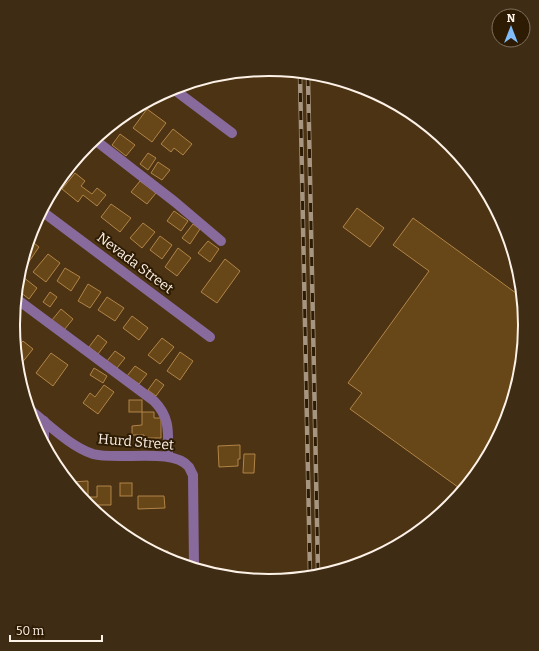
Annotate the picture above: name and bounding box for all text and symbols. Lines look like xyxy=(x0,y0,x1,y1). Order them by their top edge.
north arrow xyxy=(491,8,531,48)
text: N xyxy=(507,12,516,25)
street label: Nevada Street xyxy=(94,229,176,297)
street label: Hurd Street xyxy=(97,430,175,454)
scale bar xyxy=(10,617,102,643)
text: 50 m xyxy=(16,624,45,638)

